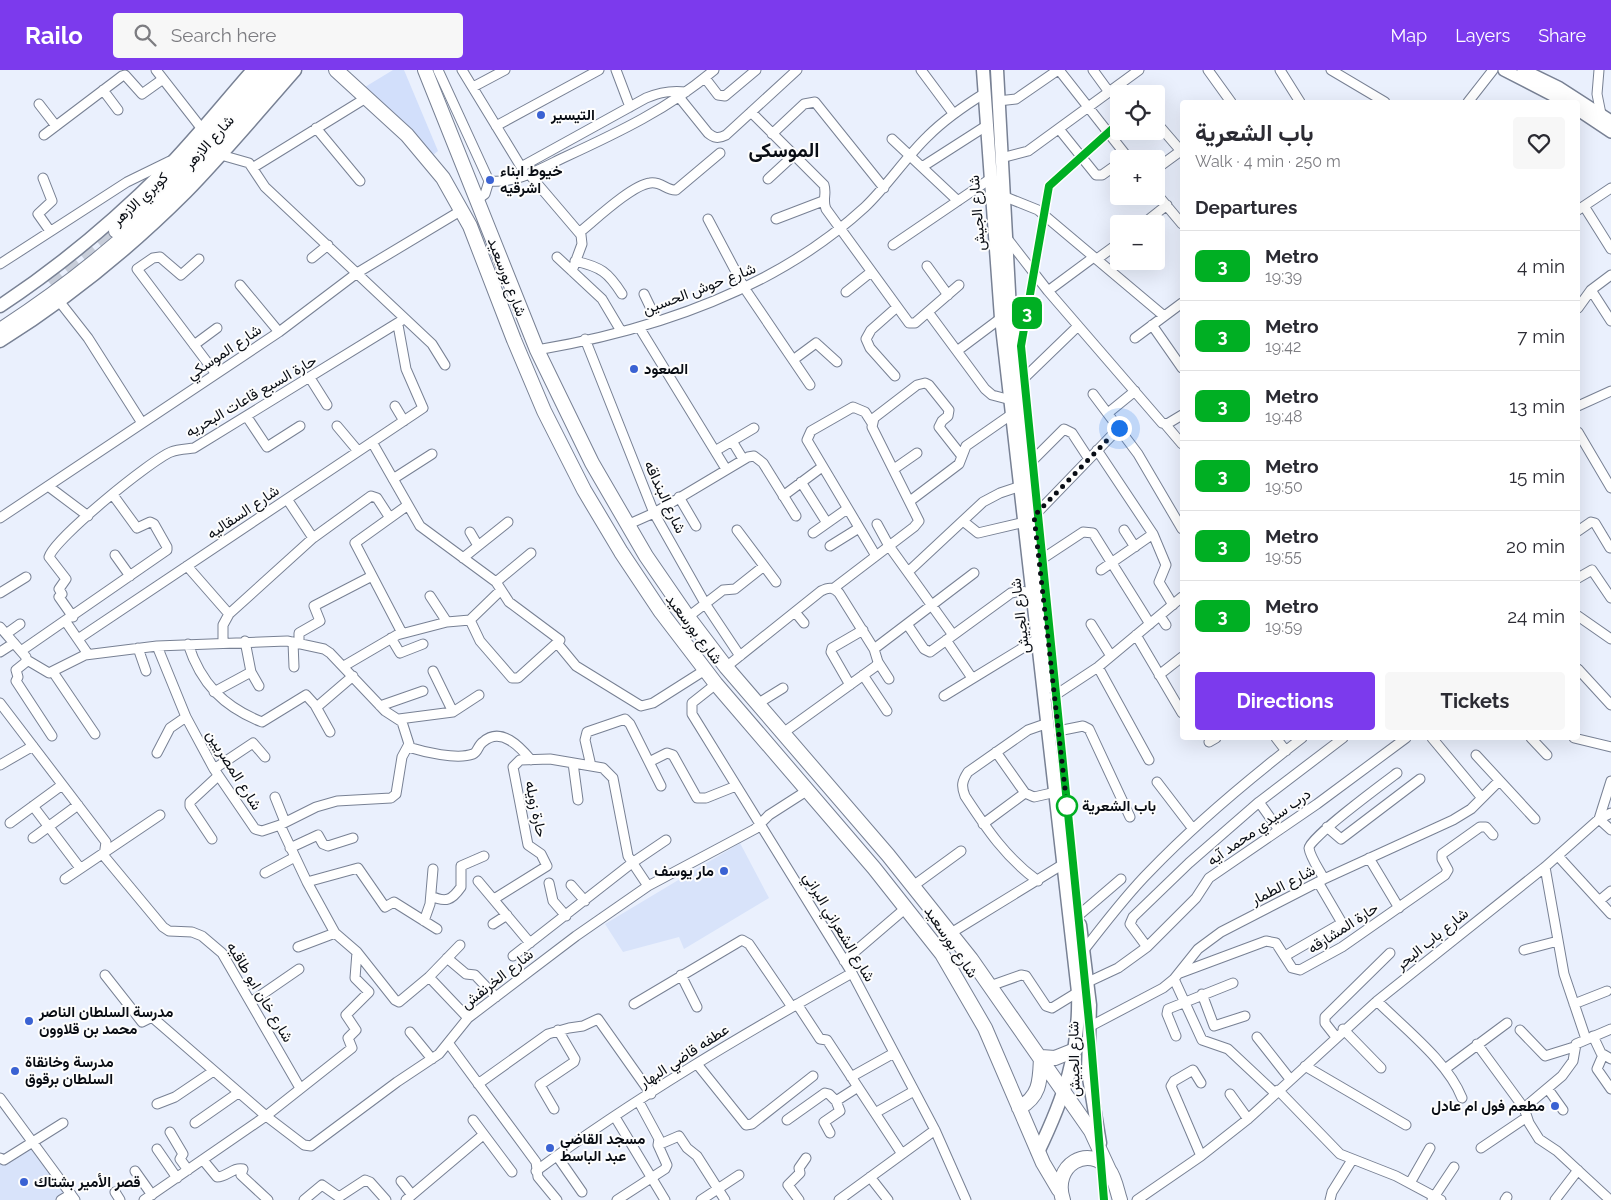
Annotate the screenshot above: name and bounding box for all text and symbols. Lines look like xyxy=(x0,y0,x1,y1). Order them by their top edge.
search box xyxy=(113,13,463,58)
text: Railo xyxy=(25,21,83,50)
icon: search xyxy=(131,21,159,49)
text: Search here xyxy=(171,24,276,46)
text: Map xyxy=(1391,25,1427,46)
text: Layers xyxy=(1455,25,1510,46)
text: Share xyxy=(1538,25,1586,46)
map controls xyxy=(1110,85,1165,270)
button: locate xyxy=(1110,85,1165,140)
place label: التيسير xyxy=(550,106,595,124)
marker: التيسير xyxy=(535,109,547,121)
street label: شارع الازهر xyxy=(179,111,239,175)
button: heart xyxy=(1513,117,1565,169)
text: باب الشعرية xyxy=(1195,118,1314,147)
district label: الموسكى xyxy=(748,138,820,163)
button: + xyxy=(1110,150,1165,205)
text: Walk · 4 min · 250 m xyxy=(1195,152,1341,171)
place label: خيوط ابناء اشرقيه xyxy=(500,162,562,197)
street label: كوبري الازهر xyxy=(107,168,175,233)
marker: خيوط ابناء اشرقيه xyxy=(484,174,496,186)
street label: شارع الجيش xyxy=(965,174,991,252)
text: Departures xyxy=(1195,196,1297,218)
button: − xyxy=(1110,215,1165,270)
street label: شارع بورسعيد xyxy=(482,235,530,320)
text: Metro xyxy=(1265,245,1319,267)
text: 3 xyxy=(1217,255,1228,276)
text: 4 min xyxy=(1517,255,1565,277)
street label: شارع حوش الحسين xyxy=(640,259,759,321)
text: 19:39 xyxy=(1265,267,1302,286)
line badge: 3 xyxy=(1011,297,1043,329)
text: 3 xyxy=(1022,302,1032,323)
text: Metro xyxy=(1265,315,1319,337)
street label: شارع الموسكي xyxy=(183,320,267,387)
text: 3 xyxy=(1217,325,1228,346)
text: 7 min xyxy=(1517,325,1565,347)
text: 19:42 xyxy=(1265,337,1301,356)
street label: حارة السبع قاعات البحريه xyxy=(182,351,321,443)
place label: الصعود xyxy=(644,360,688,378)
marker: الصعود xyxy=(628,363,640,375)
text: Metro xyxy=(1265,385,1319,407)
text: 3 xyxy=(1217,395,1228,416)
text: 13 min xyxy=(1509,395,1565,417)
text: 19:48 xyxy=(1265,407,1302,426)
your location xyxy=(1107,416,1132,441)
text: Metro xyxy=(1265,455,1319,477)
street label: شارع البنداقه xyxy=(639,458,690,537)
text: 3 xyxy=(1217,465,1228,486)
text: 15 min xyxy=(1509,465,1565,487)
text: 19:50 xyxy=(1265,477,1303,496)
street label: شارع السقاليه xyxy=(203,481,284,544)
text: Metro xyxy=(1265,525,1319,547)
text: 3 xyxy=(1217,535,1228,556)
text: 20 min xyxy=(1506,535,1565,557)
text: 19:55 xyxy=(1265,547,1302,566)
street label: شارع الجيش xyxy=(1006,577,1036,655)
street label: شارع بورسعيد xyxy=(660,590,726,669)
text: Metro xyxy=(1265,595,1319,617)
text: 3 xyxy=(1217,605,1228,626)
text: 24 min xyxy=(1507,605,1565,627)
text: 19:59 xyxy=(1265,617,1302,636)
button: Directions xyxy=(1195,672,1375,730)
button: Tickets xyxy=(1385,672,1565,730)
street label: شارع المصريين xyxy=(201,727,266,815)
street label: حارة زويله xyxy=(521,779,551,839)
street label: درب سيدي محمد آيه xyxy=(1204,785,1317,873)
marker: باب الشعرية xyxy=(1056,795,1078,817)
place label: باب الشعرية xyxy=(1082,797,1156,815)
street label: شارع الطمار xyxy=(1247,861,1319,911)
place label: مار يوسف xyxy=(654,862,714,880)
marker: مار يوسف xyxy=(718,865,730,877)
street label: شارع الشعراني البراني xyxy=(796,869,879,987)
street label: حارة المشارقه xyxy=(1304,899,1382,957)
street label: شارع بورسعيد xyxy=(919,903,982,983)
street label: شارع باب البحر xyxy=(1391,904,1473,976)
street label: شارع خان ابو طاقيه xyxy=(221,938,297,1047)
street label: شارع الخرنفش xyxy=(457,945,538,1014)
place label: مدرسة السلطان الناصر محمد بن قلاوون xyxy=(38,1003,173,1038)
marker: مدرسة السلطان الناصر محمد بن قلاوون xyxy=(23,1015,35,1027)
street label: عطفه قاضي البهار xyxy=(635,1020,735,1096)
street label: شارع الجيش xyxy=(1064,1021,1086,1097)
place label: مدرسة وخانقاة السلطان برقوق xyxy=(25,1053,114,1088)
marker: مدرسة وخانقاة السلطان برقوق xyxy=(9,1065,21,1077)
place label: مطعم فول ام عادل xyxy=(1431,1097,1545,1116)
marker: مطعم فول ام عادل xyxy=(1549,1100,1561,1112)
place label: مسجد القاضي عبد الباسط xyxy=(560,1130,645,1165)
marker: مسجد القاضي عبد الباسط xyxy=(544,1142,556,1154)
place label: قصر الأمير بشتاك xyxy=(34,1173,141,1191)
marker: قصر الأمير بشتاك xyxy=(18,1176,30,1188)

